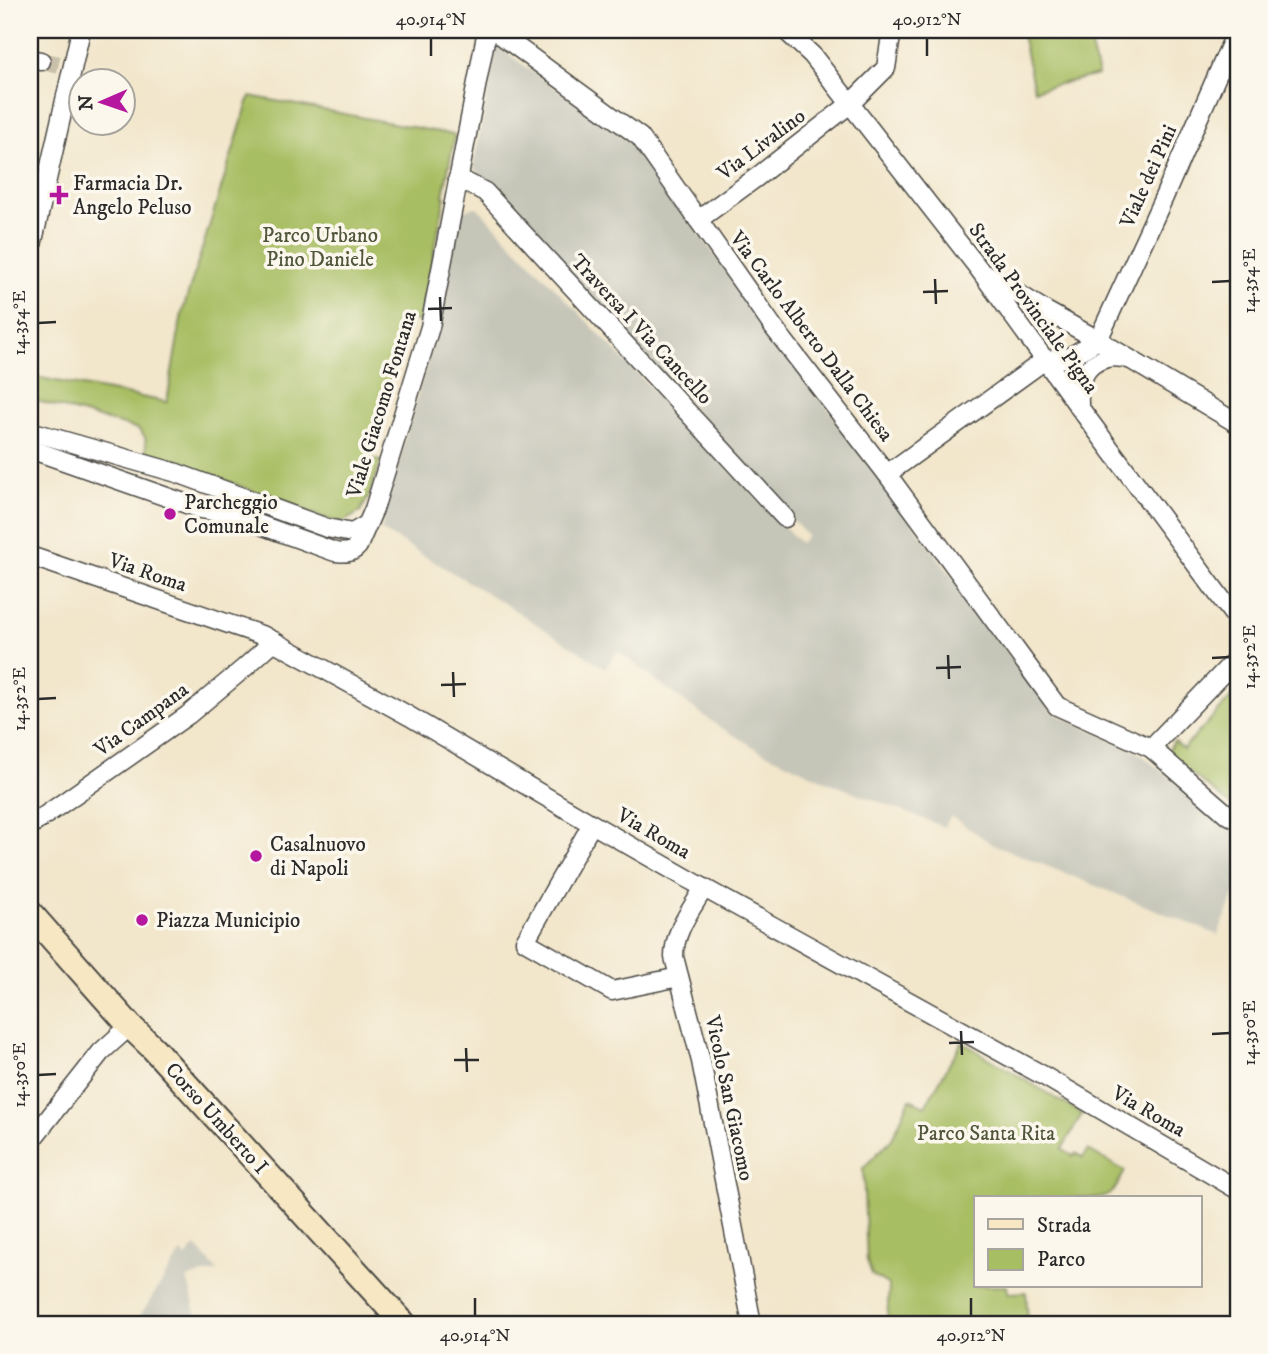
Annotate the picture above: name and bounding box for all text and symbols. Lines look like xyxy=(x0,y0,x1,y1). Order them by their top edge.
text: 40.914°N xyxy=(396,9,467,31)
text: 40.912°N xyxy=(892,9,962,31)
north arrow xyxy=(66,66,136,136)
text: N xyxy=(75,94,98,111)
street label: Via Livalino xyxy=(712,103,811,187)
street label: Viale dei Pini xyxy=(1114,121,1183,233)
place label: Farmacia Dr. Angelo Peluso xyxy=(73,171,191,221)
marker: Farmacia Dr. Angelo Peluso xyxy=(51,187,67,203)
street label: Strada Provinciale Pigna xyxy=(963,218,1104,399)
park label: Parco Urbano Pino Daniele xyxy=(262,223,378,273)
street label: Via Carlo Alberto Dalla Chiesa xyxy=(723,226,899,447)
text: 14.354°E xyxy=(1239,248,1261,314)
street label: Traversa I Via Cancello xyxy=(565,249,718,410)
text: 14.354°E xyxy=(9,290,31,356)
street label: Viale Giacomo Fontana xyxy=(341,307,423,502)
place label: Parcheggio Comunale xyxy=(184,490,278,540)
marker: Parcheggio Comunale xyxy=(162,506,178,522)
street label: Via Roma xyxy=(104,547,190,598)
text: 14.352°E xyxy=(1239,624,1261,689)
text: 14.352°E xyxy=(9,666,31,731)
street label: Via Campana xyxy=(89,677,194,763)
street label: Via Roma xyxy=(611,802,695,865)
place label: Casalnuovo di Napoli xyxy=(270,832,366,882)
marker: Casalnuovo di Napoli xyxy=(248,848,264,864)
place label: Piazza Municipio xyxy=(156,908,300,934)
marker: Piazza Municipio xyxy=(134,912,150,928)
text: 14.350°E xyxy=(1239,1000,1261,1066)
street label: Vicolo San Giacomo xyxy=(699,1012,759,1183)
text: 14.350°E xyxy=(9,1042,31,1108)
street label: Corso Umberto I xyxy=(159,1057,273,1180)
street label: Via Roma xyxy=(1106,1080,1190,1143)
park label: Parco Santa Rita xyxy=(917,1121,1055,1147)
legend xyxy=(974,1196,1202,1288)
text: Strada xyxy=(1037,1213,1091,1239)
text: Parco xyxy=(1037,1247,1085,1273)
text: 40.914°N xyxy=(440,1325,511,1347)
text: 40.912°N xyxy=(936,1325,1006,1347)

